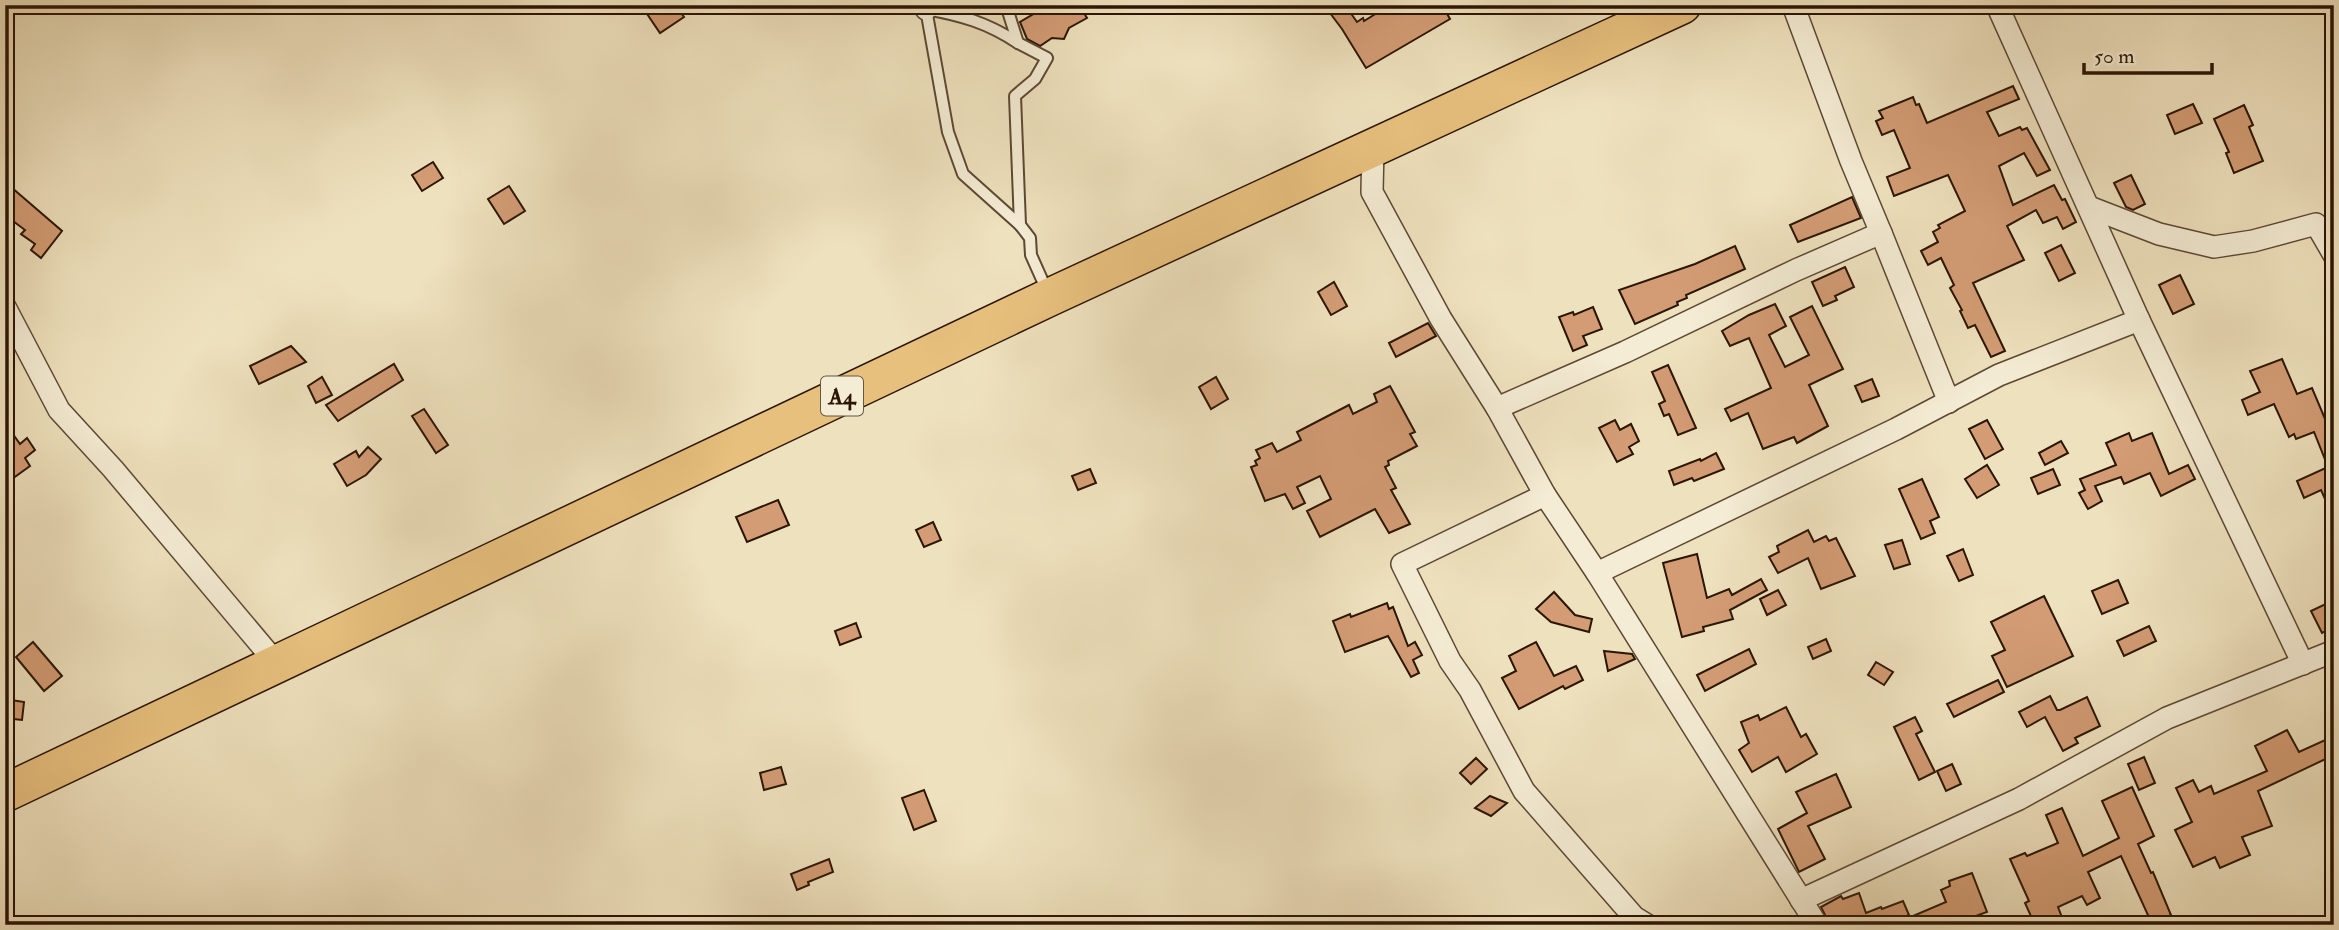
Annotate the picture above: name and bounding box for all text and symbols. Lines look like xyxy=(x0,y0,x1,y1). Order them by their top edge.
scale bar xyxy=(2084,32,2211,76)
text: 50 m xyxy=(2094,43,2135,70)
road number: A4 xyxy=(821,376,863,416)

